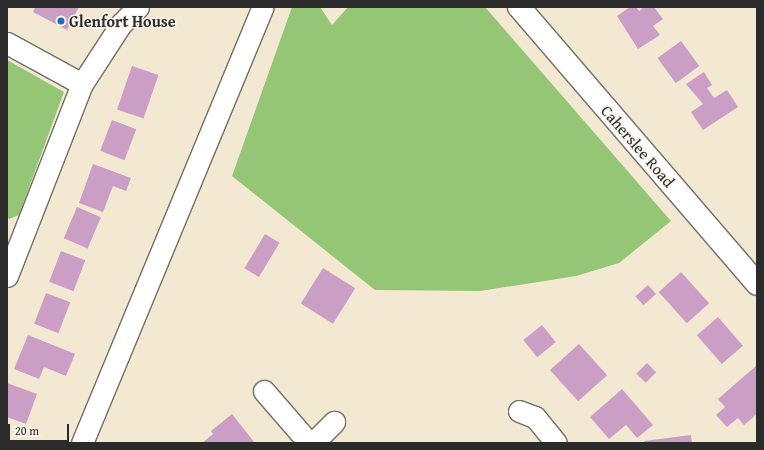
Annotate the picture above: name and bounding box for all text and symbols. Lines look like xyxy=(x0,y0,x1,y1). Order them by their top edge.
place label: Glenfort House xyxy=(69,11,176,31)
marker: Glenfort House xyxy=(56,16,66,26)
street label: Caherslee Road xyxy=(597,101,679,191)
scale bar xyxy=(10,416,71,442)
text: 20 m xyxy=(15,422,39,439)

